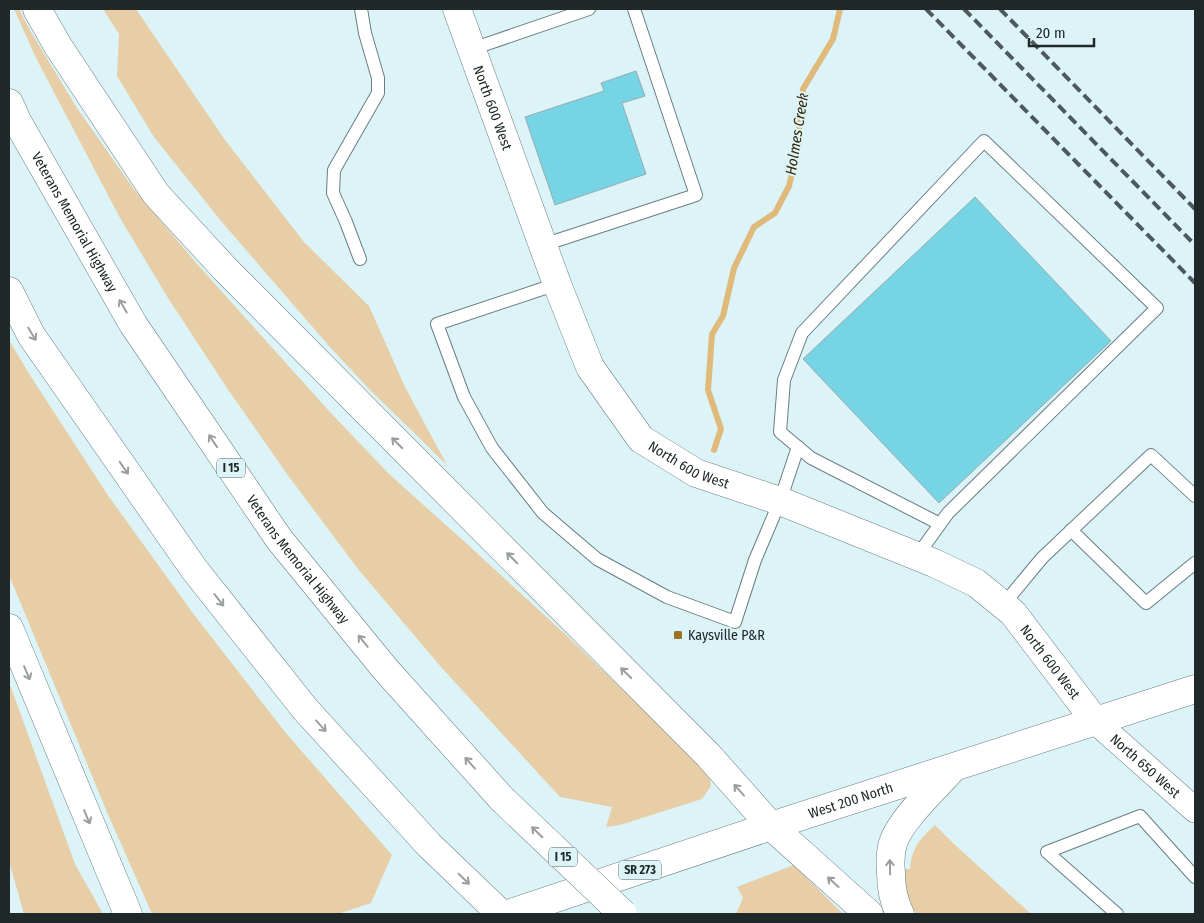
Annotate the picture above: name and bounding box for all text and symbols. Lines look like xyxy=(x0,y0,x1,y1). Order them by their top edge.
scale bar xyxy=(1029,15,1094,47)
text: 20 m xyxy=(1036,24,1066,42)
street label: North 600 West xyxy=(469,63,516,153)
water label: Holmes Creek xyxy=(782,91,812,176)
street label: Veterans Memorial Highway xyxy=(28,149,121,296)
one-way arrow xyxy=(117,299,127,314)
one-way arrow xyxy=(27,327,37,341)
one-way arrow xyxy=(208,434,218,448)
one-way arrow xyxy=(391,436,403,449)
street label: North 600 West xyxy=(645,438,732,493)
road number: I 15 xyxy=(217,458,245,478)
one-way arrow xyxy=(119,461,129,475)
street label: Veterans Memorial Highway xyxy=(243,492,353,628)
one-way arrow xyxy=(505,552,518,564)
one-way arrow xyxy=(213,593,224,606)
street label: North 600 West xyxy=(1016,622,1084,703)
place label: Kaysville P&R xyxy=(688,627,765,644)
marker: Kaysville P&R xyxy=(672,629,684,641)
one-way arrow xyxy=(357,635,368,648)
one-way arrow xyxy=(23,665,32,680)
one-way arrow xyxy=(620,667,632,679)
one-way arrow xyxy=(315,720,327,733)
street label: North 650 West xyxy=(1107,731,1184,802)
one-way arrow xyxy=(464,757,476,770)
street label: West 200 North xyxy=(806,779,895,822)
one-way arrow xyxy=(733,783,745,796)
one-way arrow xyxy=(83,809,93,824)
one-way arrow xyxy=(531,826,543,839)
road number: I 15 xyxy=(549,848,577,866)
one-way arrow xyxy=(886,859,895,875)
road number: SR 273 xyxy=(619,860,661,880)
one-way arrow xyxy=(458,873,470,885)
one-way arrow xyxy=(826,876,839,887)

